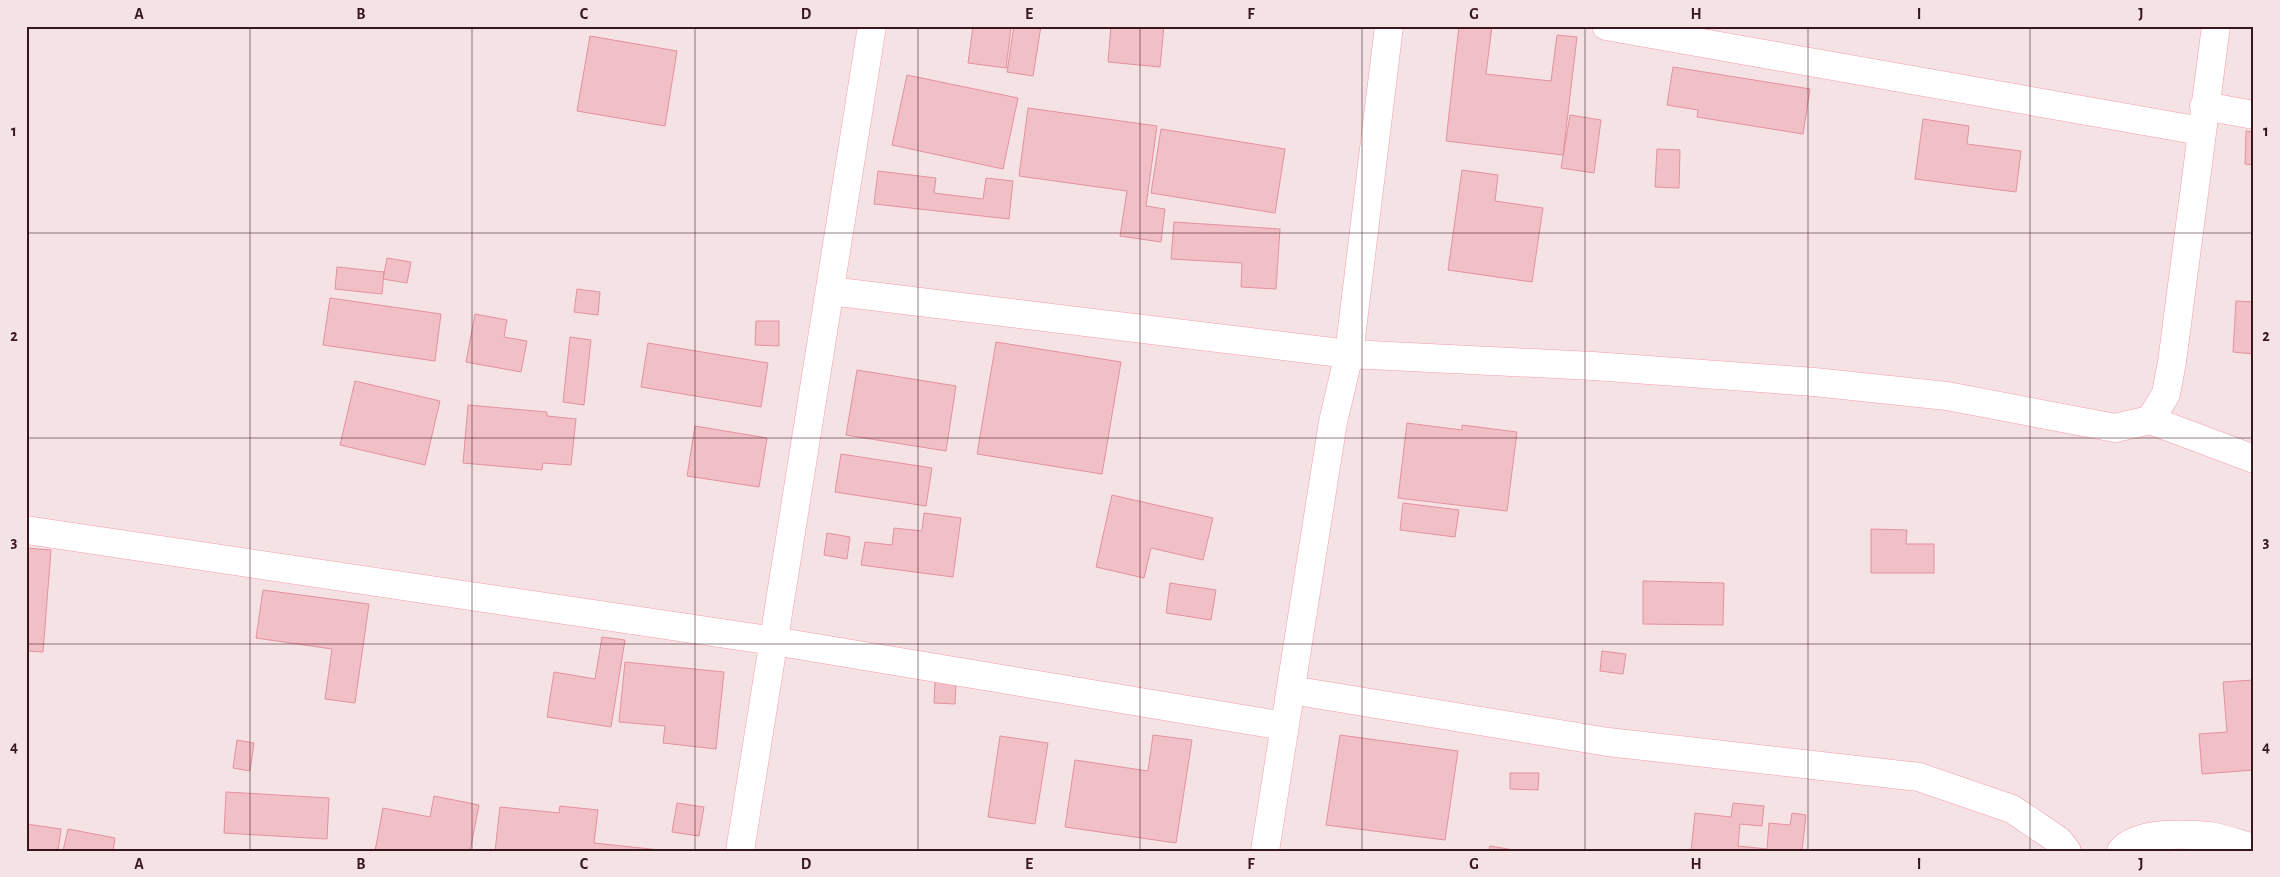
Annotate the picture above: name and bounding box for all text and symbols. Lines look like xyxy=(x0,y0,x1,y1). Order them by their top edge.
text: A xyxy=(134,6,144,22)
text: B xyxy=(356,6,366,22)
text: C xyxy=(580,6,589,22)
text: D xyxy=(801,6,812,22)
text: E xyxy=(1025,6,1033,22)
text: F xyxy=(1247,6,1255,22)
text: G xyxy=(1469,6,1479,22)
text: H xyxy=(1690,6,1702,22)
text: I xyxy=(1917,6,1921,22)
text: J xyxy=(2138,6,2144,22)
text: 1 xyxy=(11,123,17,139)
text: 1 xyxy=(2263,123,2269,139)
text: 2 xyxy=(10,328,18,344)
text: 2 xyxy=(2262,328,2270,344)
text: 3 xyxy=(11,534,18,550)
text: 3 xyxy=(2263,534,2270,550)
text: 4 xyxy=(10,739,18,755)
text: 4 xyxy=(2262,739,2270,755)
text: A xyxy=(134,856,144,872)
text: B xyxy=(356,856,366,872)
text: C xyxy=(580,856,589,872)
text: D xyxy=(801,856,812,872)
text: E xyxy=(1025,856,1033,872)
text: F xyxy=(1247,856,1255,872)
text: G xyxy=(1469,856,1479,872)
text: H xyxy=(1690,856,1702,872)
text: I xyxy=(1917,856,1921,872)
text: J xyxy=(2138,856,2144,872)

